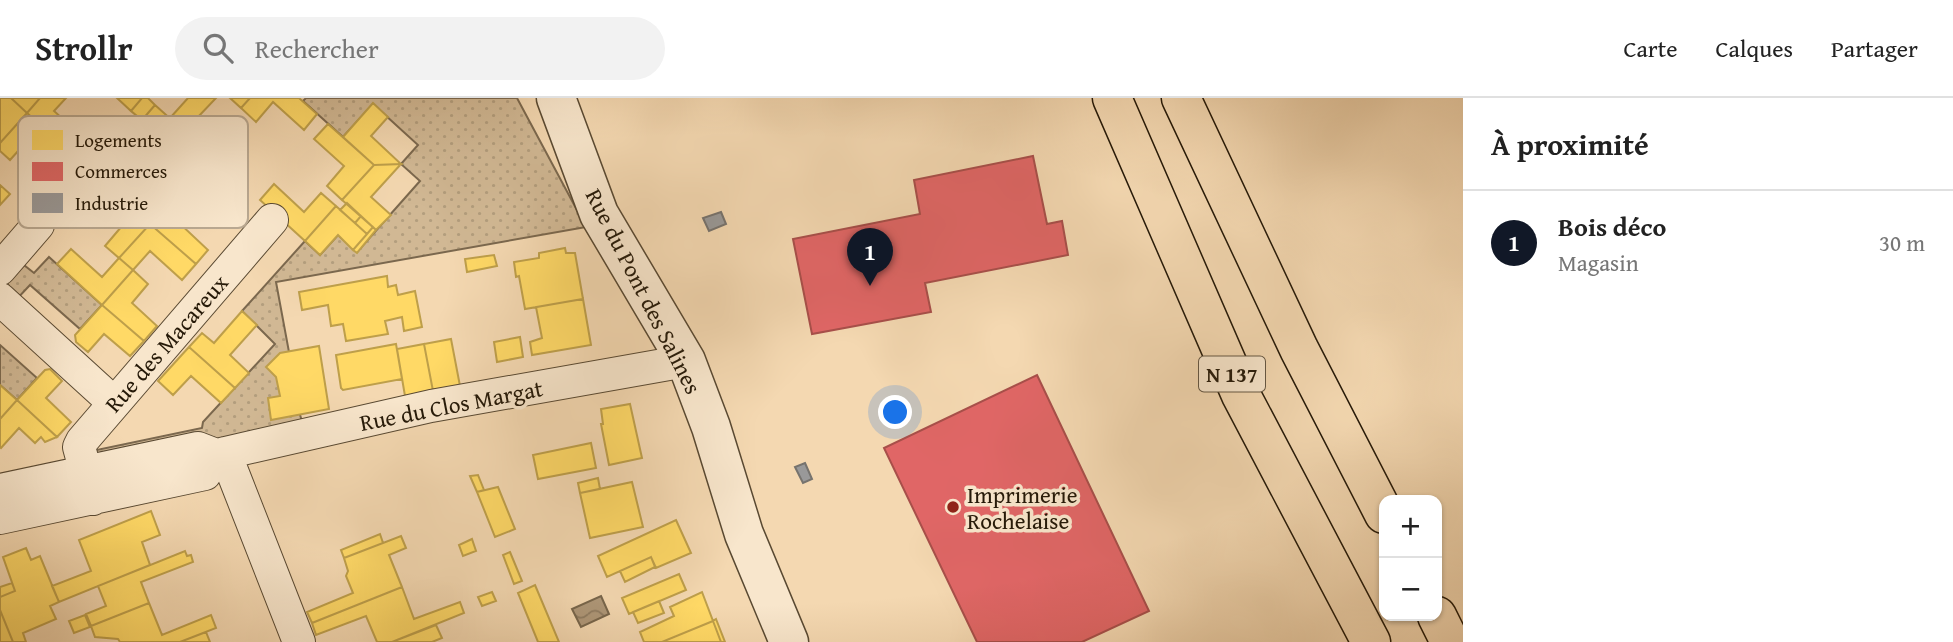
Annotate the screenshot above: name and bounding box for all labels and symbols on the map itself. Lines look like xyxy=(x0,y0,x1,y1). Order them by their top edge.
legend xyxy=(18,116,248,228)
text: Logements xyxy=(75,126,162,154)
text: Commerces xyxy=(75,157,167,185)
street label: Rue du Pont des Salines xyxy=(578,183,710,399)
text: Industrie xyxy=(75,189,148,217)
pin: 1 xyxy=(847,228,893,286)
street label: Rue des Macareux xyxy=(97,266,236,419)
road number: N 137 xyxy=(1199,356,1265,392)
street label: Rue du Clos Margat xyxy=(357,371,545,439)
your location xyxy=(878,395,912,429)
place label: Imprimerie Rochelaise xyxy=(967,478,1078,537)
marker: Imprimerie Rochelaise xyxy=(945,499,961,515)

